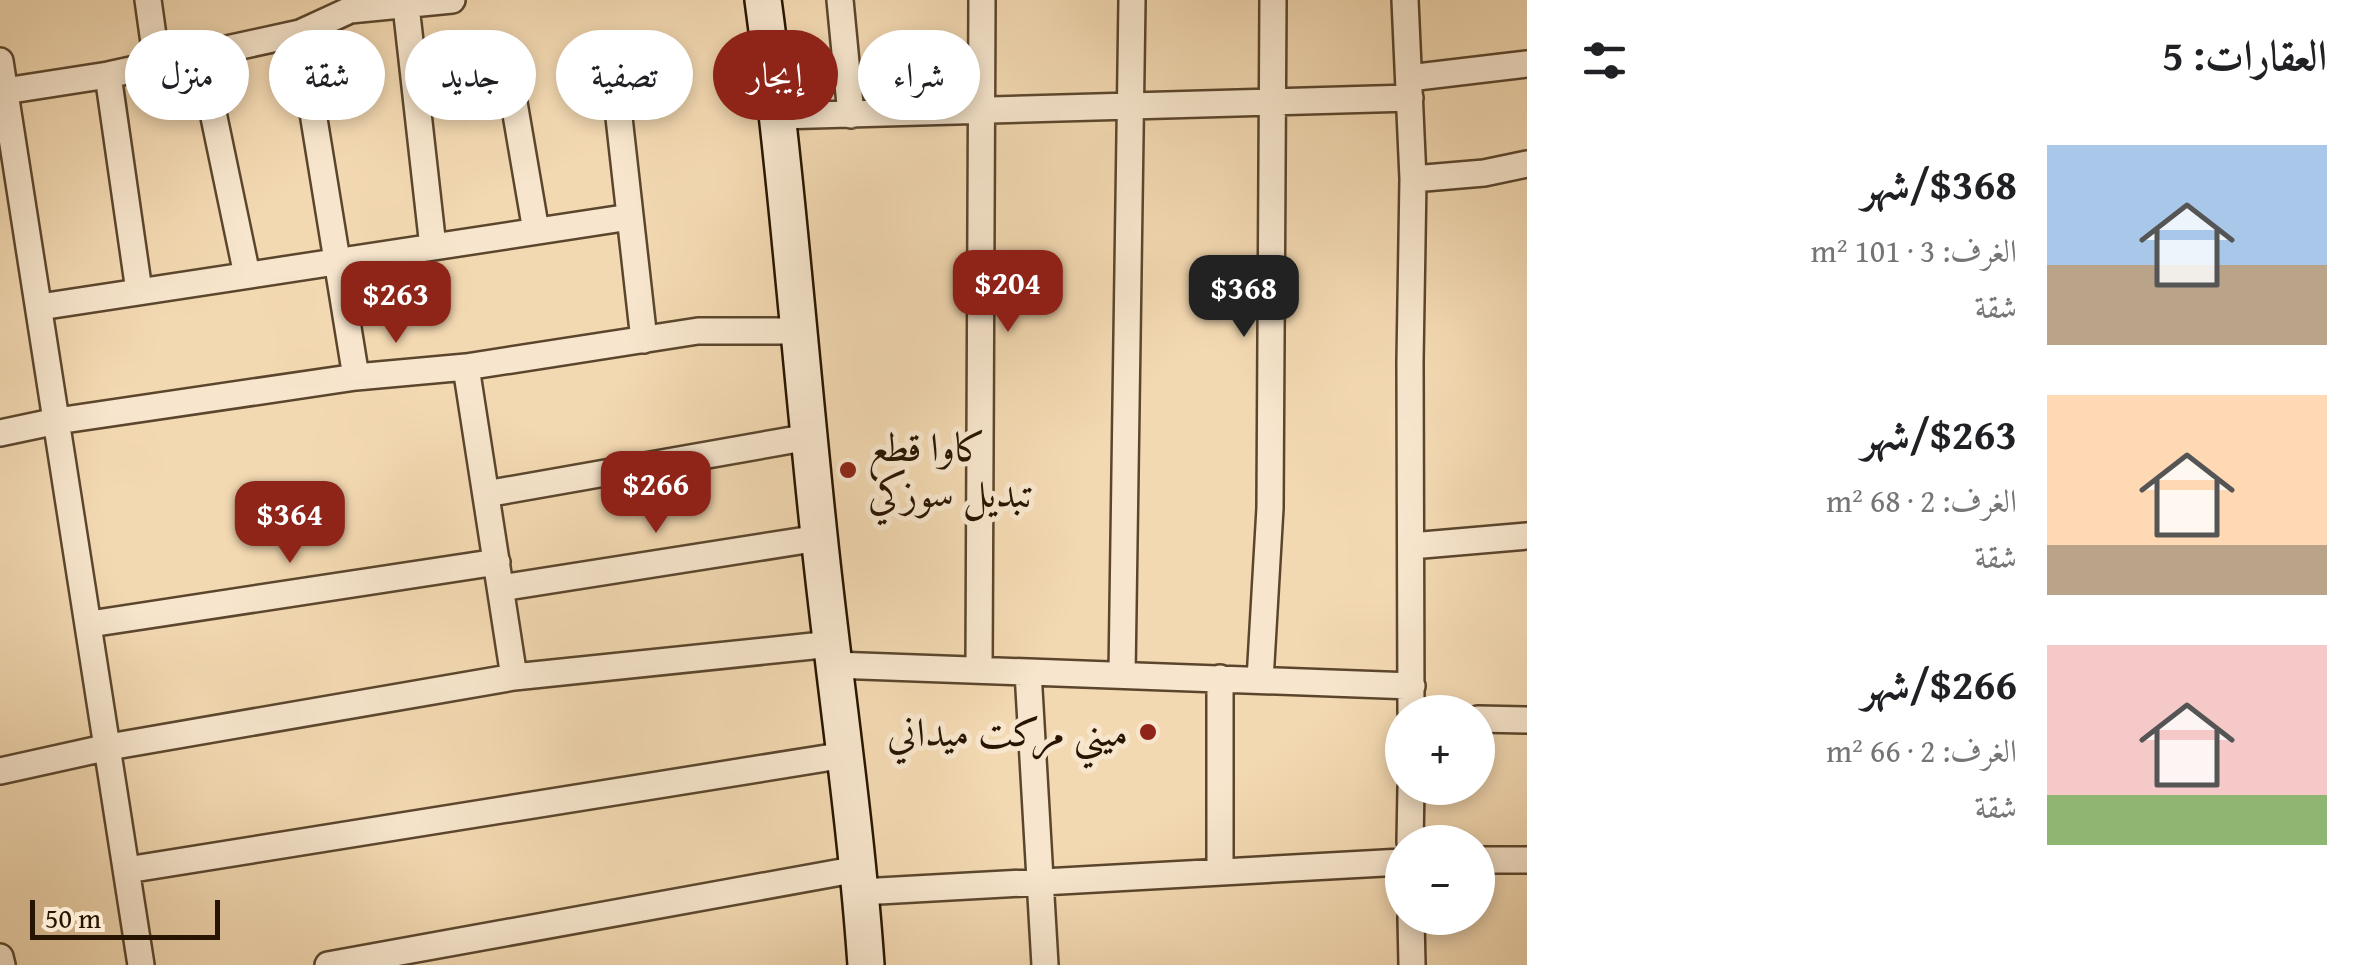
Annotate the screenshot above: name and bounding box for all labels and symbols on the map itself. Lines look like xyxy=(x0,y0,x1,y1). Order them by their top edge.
pin: $204 xyxy=(949,250,1067,335)
pin: $368 xyxy=(1185,255,1303,340)
pin: $263 xyxy=(337,261,455,346)
place label: كاوا قطع تبديل سوزكي xyxy=(868,417,1034,526)
pin: $266 xyxy=(597,451,715,536)
marker: كاوا قطع تبديل سوزكي xyxy=(837,459,859,481)
pin: $364 xyxy=(231,481,349,566)
place label: ميني مركت ميداني xyxy=(887,702,1128,769)
marker: ميني مركت ميداني xyxy=(1137,721,1159,743)
scale bar xyxy=(30,895,220,940)

